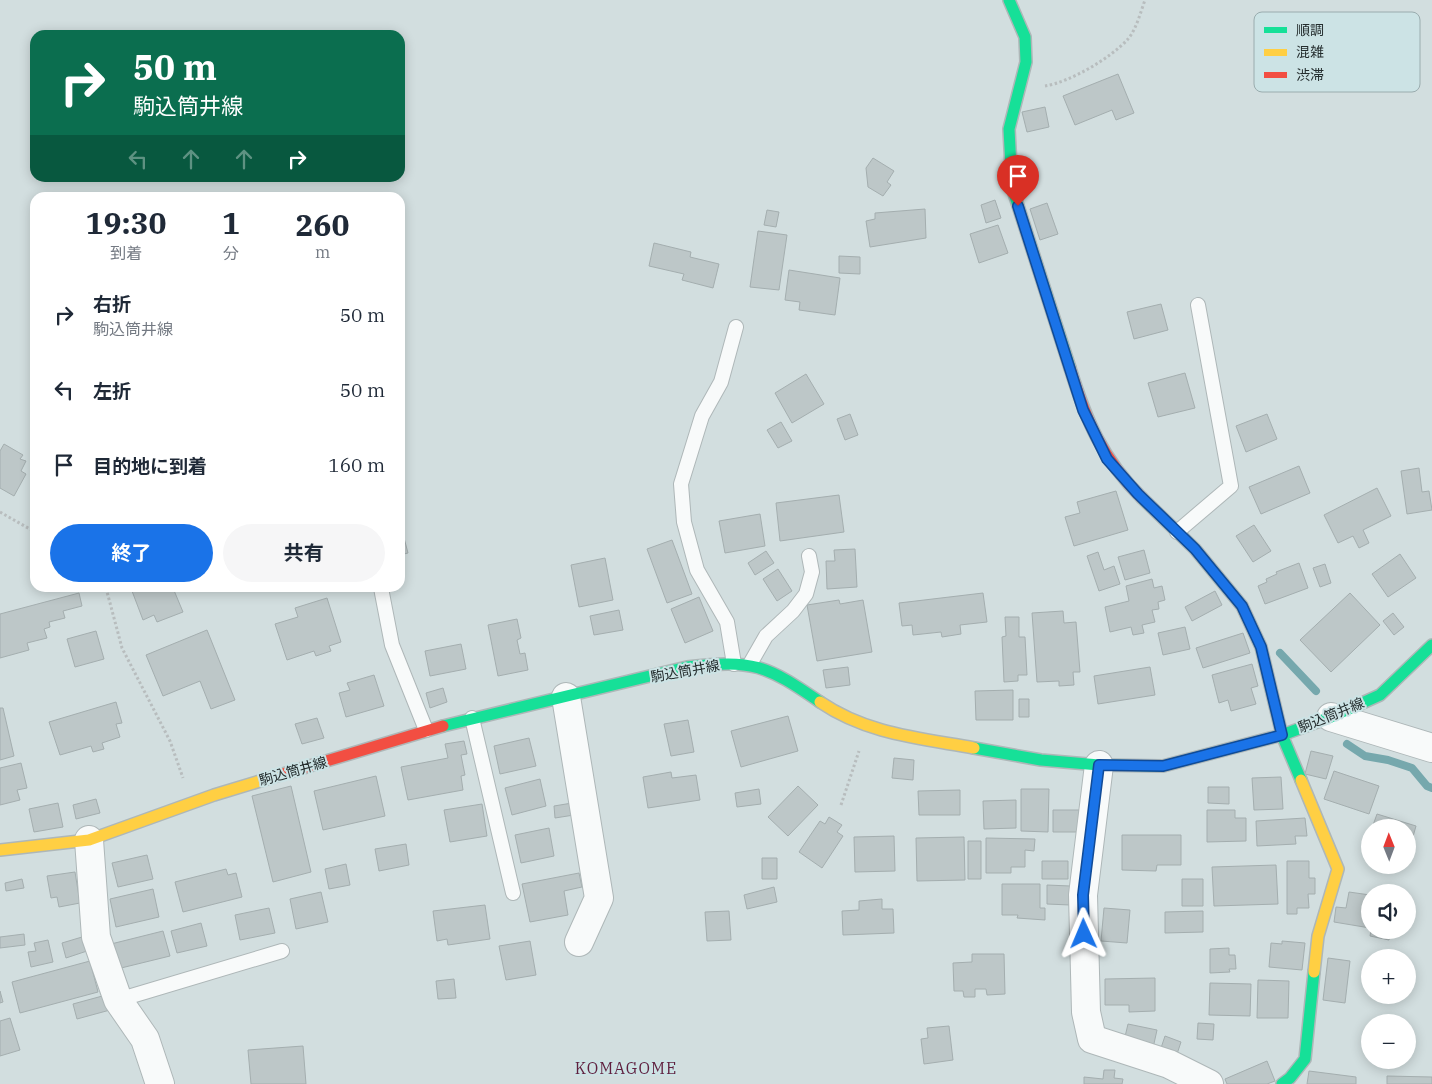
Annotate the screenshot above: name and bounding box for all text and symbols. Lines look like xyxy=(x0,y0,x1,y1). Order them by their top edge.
legend xyxy=(1254,12,1420,92)
text: 順調 xyxy=(1296,21,1324,39)
text: 混雑 xyxy=(1296,43,1324,61)
text: 50 m xyxy=(133,44,217,90)
icon: right xyxy=(50,50,115,115)
text: 渋滞 xyxy=(1296,66,1324,84)
text: 駒込筒井線 xyxy=(133,91,243,120)
icon: left xyxy=(124,145,152,173)
icon: ahead xyxy=(177,145,205,173)
icon: ahead xyxy=(230,145,258,173)
icon: right xyxy=(283,145,311,173)
pin xyxy=(997,155,1039,206)
icon: arrive xyxy=(1004,162,1032,190)
text: 19:30 xyxy=(85,203,167,242)
text: 1 xyxy=(222,203,240,242)
text: 260 xyxy=(296,205,350,244)
text: m xyxy=(315,242,330,262)
text: 到着 xyxy=(110,243,142,263)
text: 分 xyxy=(223,243,239,263)
text: 右折 xyxy=(93,292,131,316)
icon: right xyxy=(50,301,78,329)
text: 50 m xyxy=(340,303,385,327)
text: 駒込筒井線 xyxy=(93,319,173,339)
icon: left xyxy=(50,376,78,404)
text: 50 m xyxy=(340,378,385,402)
text: 左折 xyxy=(93,379,131,403)
icon: arrive xyxy=(50,451,78,479)
text: 160 m xyxy=(328,453,385,477)
text: 目的地に到着 xyxy=(93,454,207,478)
button: 終了 xyxy=(50,524,213,582)
button: 共有 xyxy=(223,524,385,582)
street label: 駒込筒井線 xyxy=(649,656,721,686)
street label: 駒込筒井線 xyxy=(1295,694,1367,736)
street label: 駒込筒井線 xyxy=(257,753,329,789)
north arrow xyxy=(1361,819,1416,874)
map controls xyxy=(1361,819,1416,1069)
button: sound xyxy=(1361,884,1416,939)
position arrow xyxy=(1057,907,1109,959)
button: + xyxy=(1361,949,1416,1004)
button: − xyxy=(1361,1014,1416,1069)
district label: KOMAGOME xyxy=(575,1058,677,1078)

